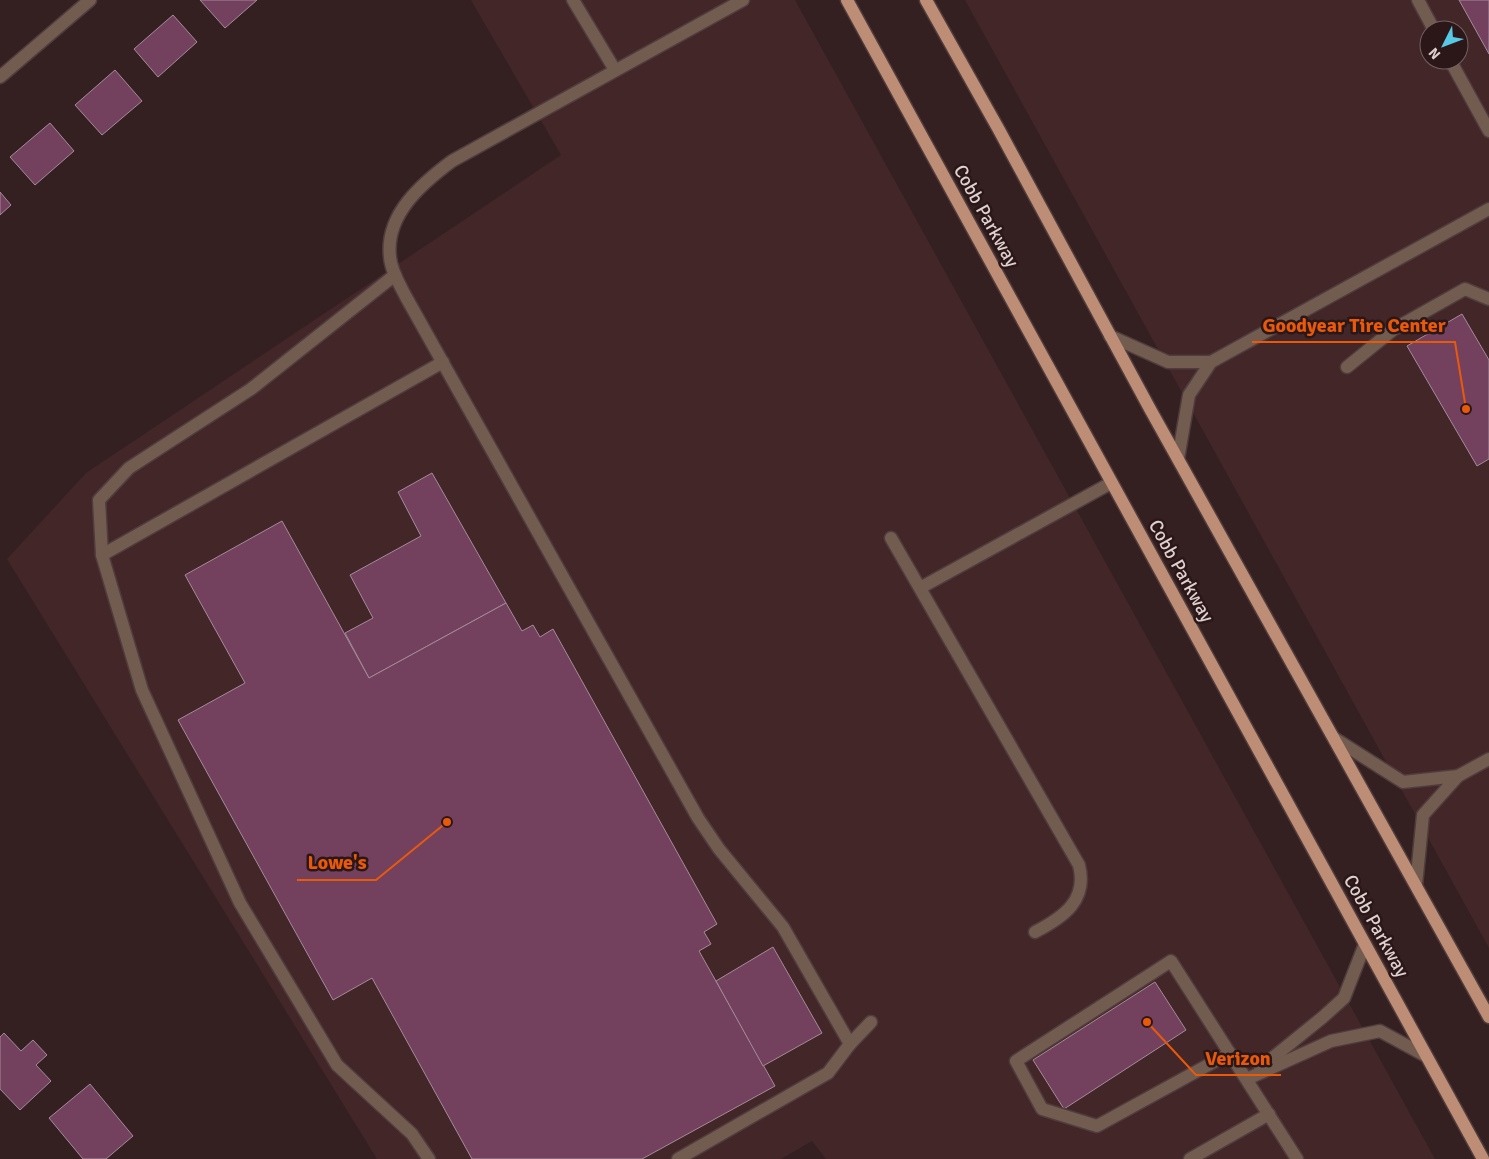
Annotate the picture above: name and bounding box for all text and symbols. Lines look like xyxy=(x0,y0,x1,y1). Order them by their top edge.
north arrow xyxy=(1419,20,1469,70)
text: N xyxy=(1425,44,1444,63)
street label: Cobb Parkway xyxy=(948,160,1024,272)
callout: Goodyear Tire Center xyxy=(1252,307,1455,342)
text: Goodyear Tire Center xyxy=(1262,313,1446,338)
street label: Cobb Parkway xyxy=(1143,515,1219,627)
callout: Lowe's xyxy=(297,845,376,880)
text: Lowe's xyxy=(307,850,367,875)
street label: Cobb Parkway xyxy=(1338,870,1414,982)
callout: Verizon xyxy=(1196,1040,1281,1075)
text: Verizon xyxy=(1205,1046,1271,1071)

